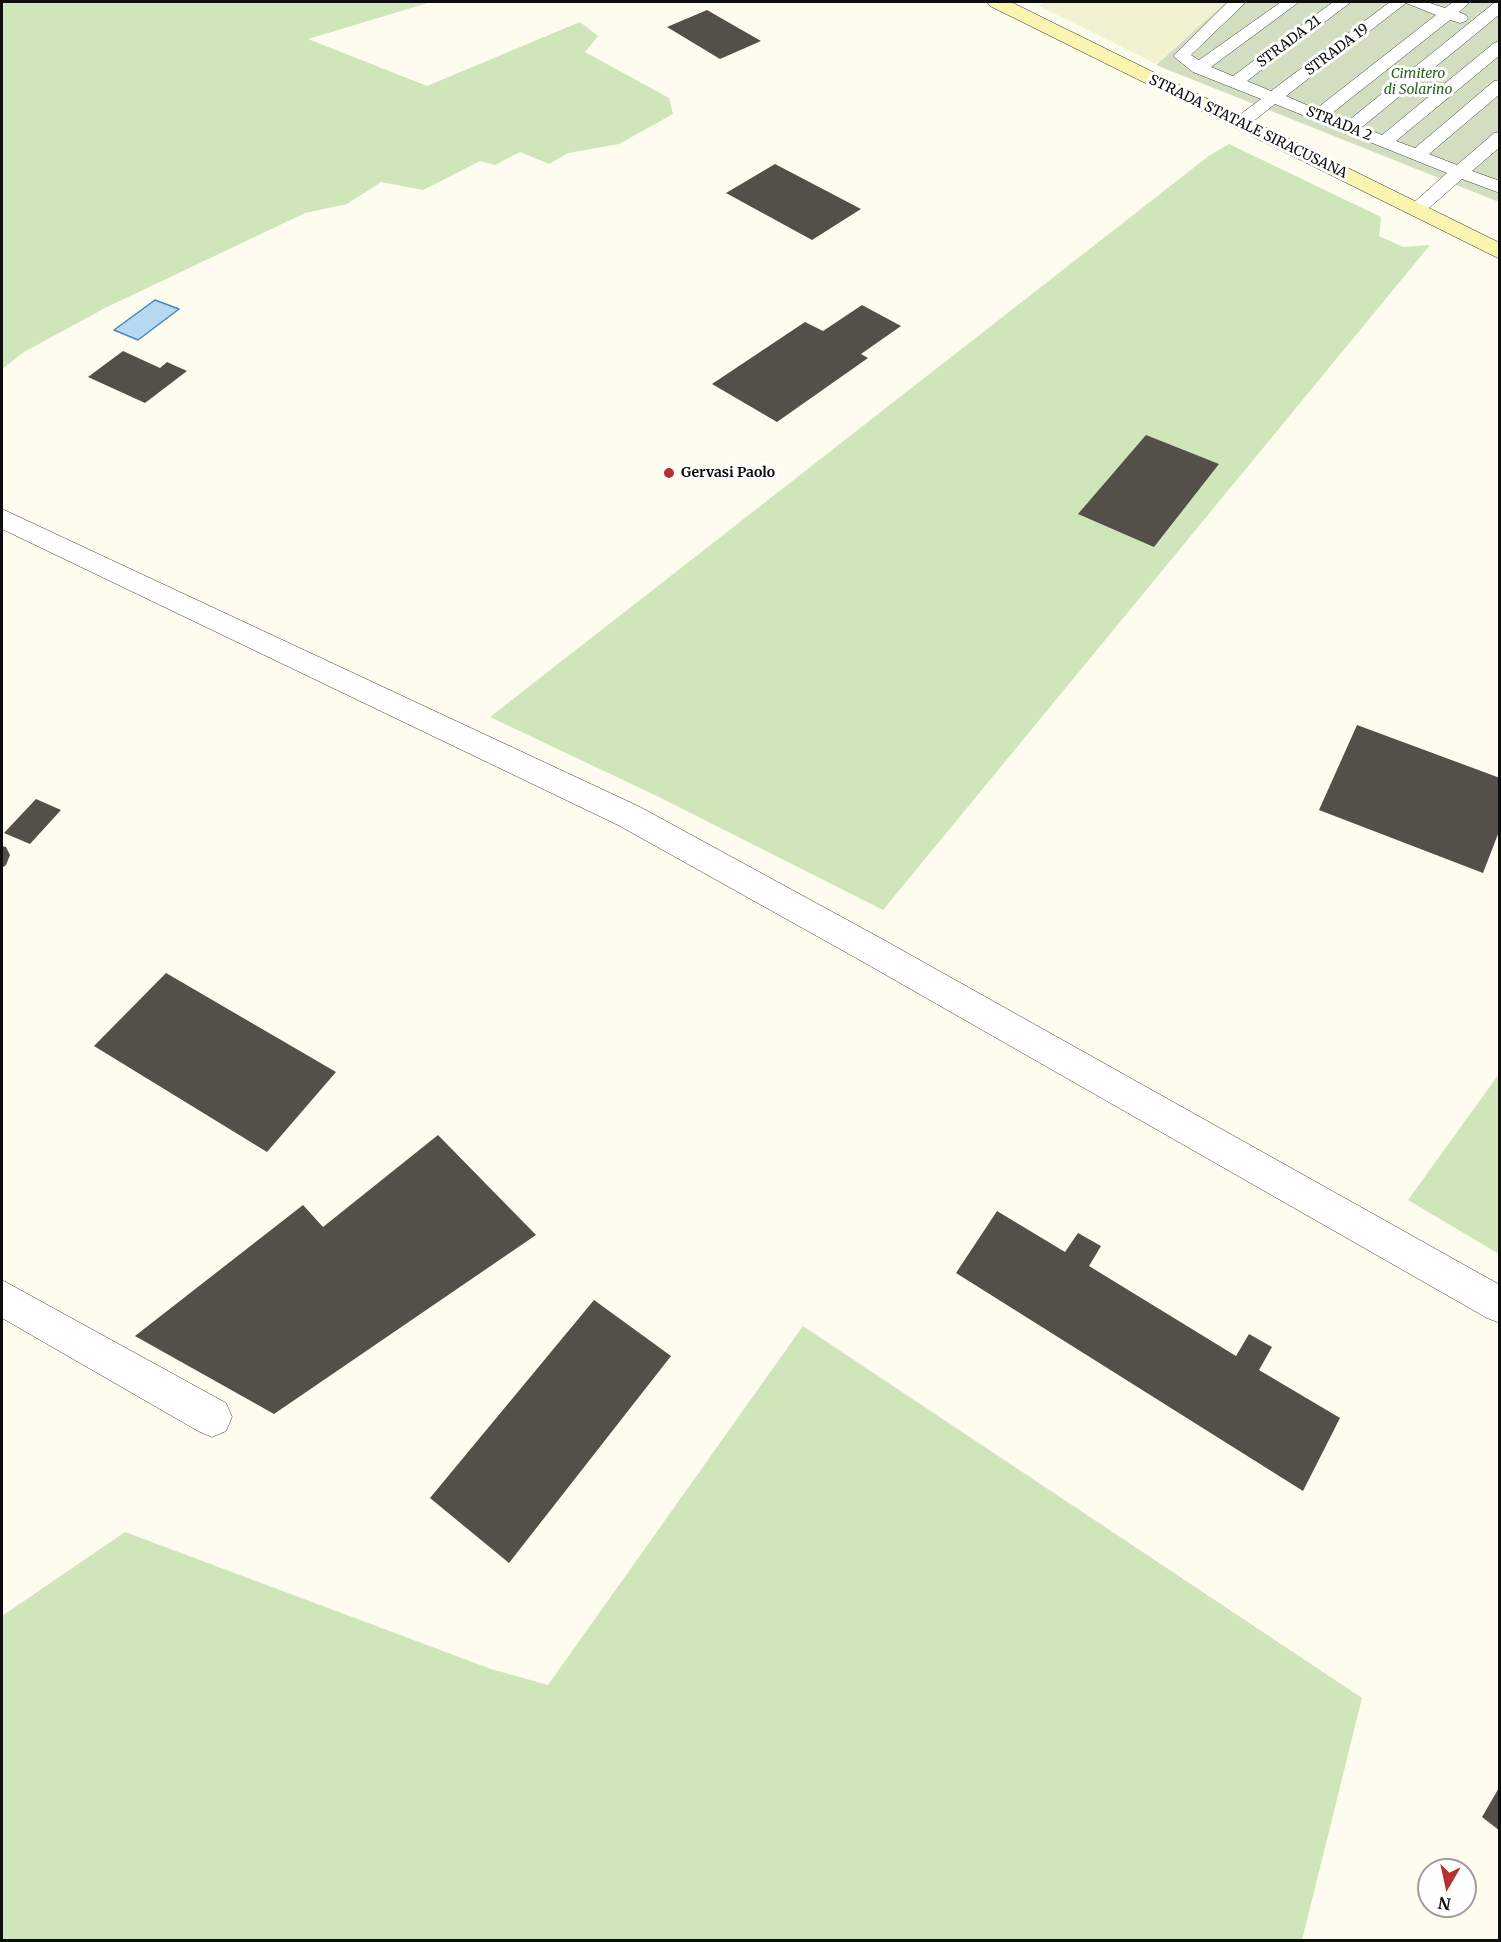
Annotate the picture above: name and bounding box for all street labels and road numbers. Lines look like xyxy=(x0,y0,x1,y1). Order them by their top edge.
street label: STRADA 21 xyxy=(1254,13,1324,71)
street label: STRADA 19 xyxy=(1302,21,1372,79)
street label: STRADA STATALE SIRACUSANA xyxy=(1146,72,1350,182)
street label: STRADA 2 xyxy=(1304,103,1374,145)

